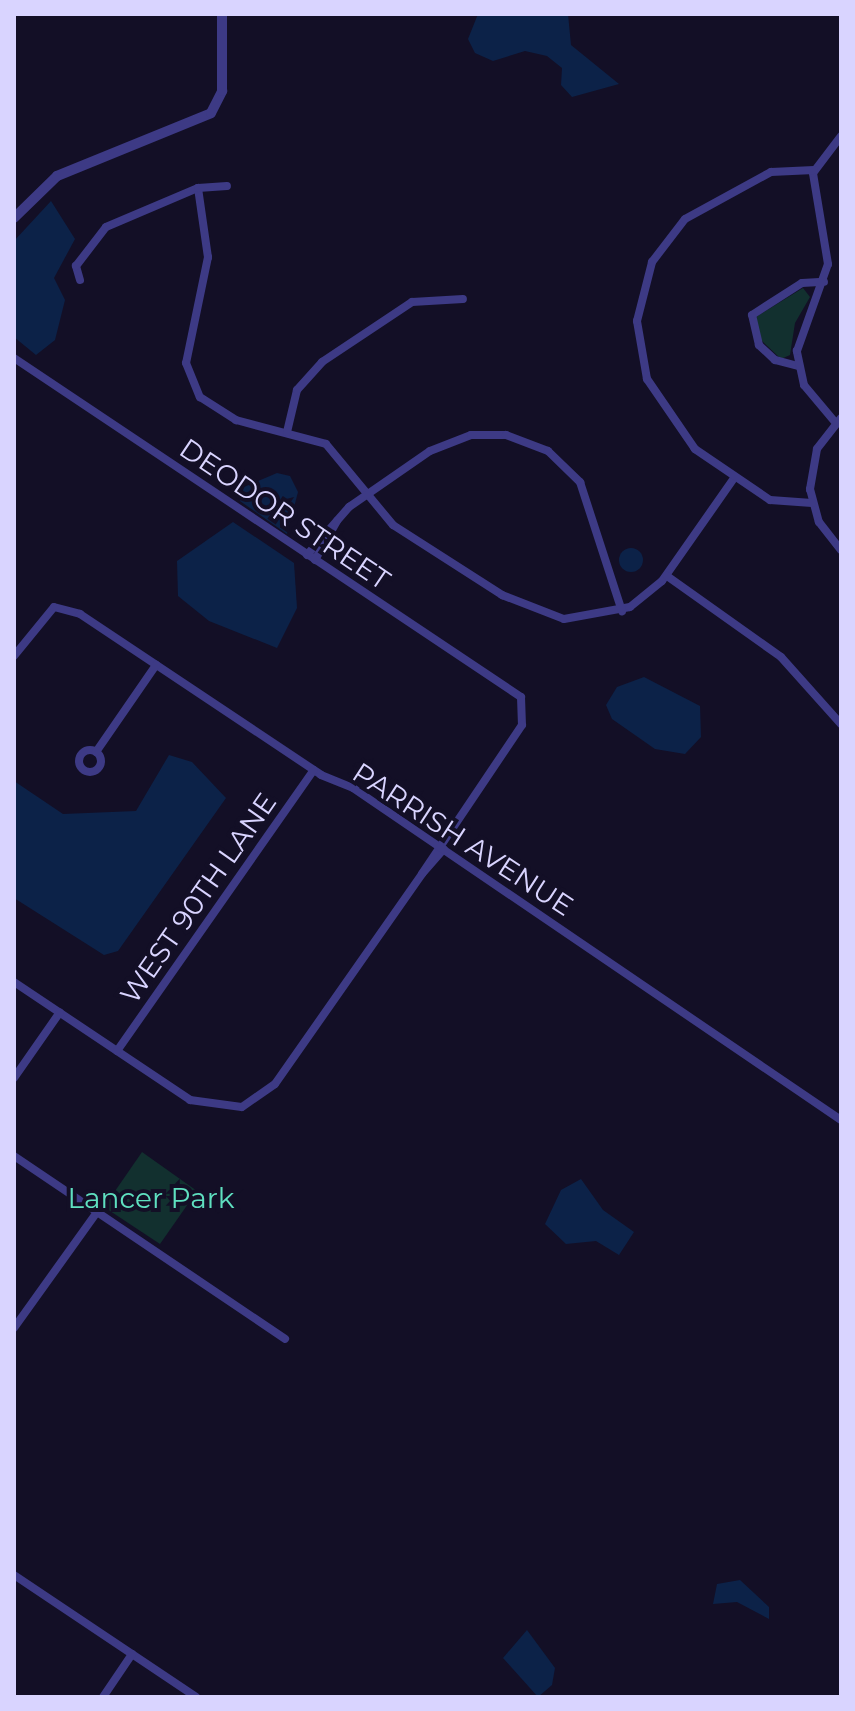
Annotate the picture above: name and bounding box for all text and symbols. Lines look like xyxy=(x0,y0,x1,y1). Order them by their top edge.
street label: DEODOR STREET xyxy=(174,431,396,597)
street label: PARRISH AVENUE xyxy=(347,755,579,923)
street label: WEST 90TH LANE xyxy=(113,786,283,1010)
park label: Lancer Park xyxy=(68,1181,234,1215)

